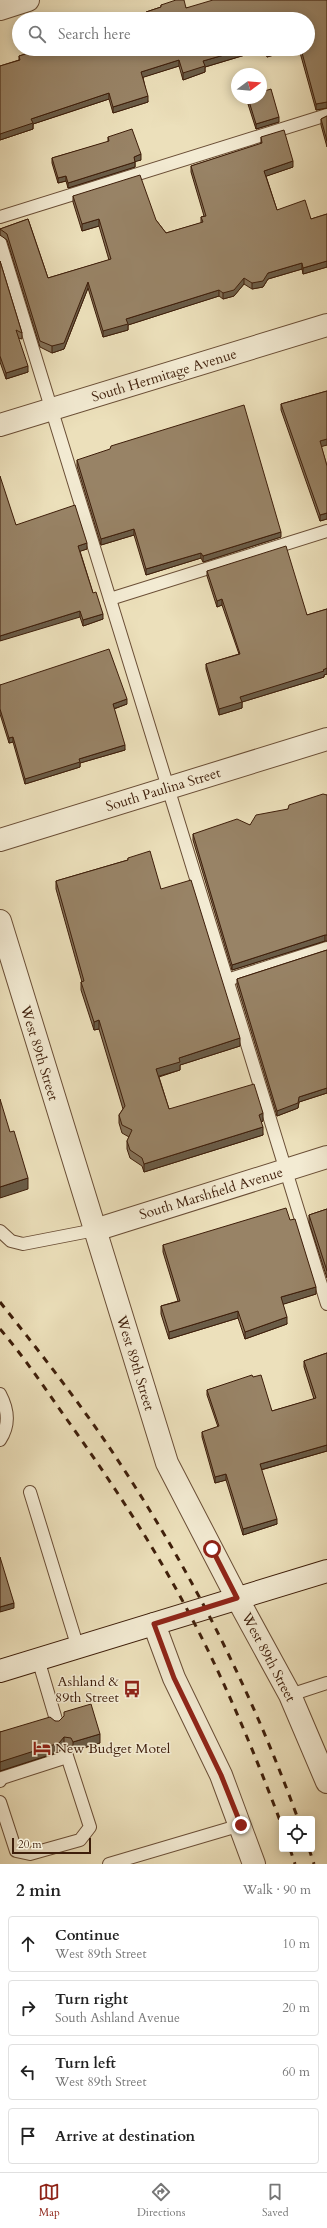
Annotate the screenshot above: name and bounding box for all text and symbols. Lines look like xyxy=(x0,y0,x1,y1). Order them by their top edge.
search box xyxy=(12,12,315,56)
icon: search xyxy=(26,23,48,45)
text: Search here xyxy=(58,24,131,44)
north arrow xyxy=(231,68,267,104)
street label: South Hermitage Avenue xyxy=(89,344,239,407)
street label: South Paulina Street xyxy=(103,763,223,816)
street label: West 89th Street xyxy=(16,1002,63,1104)
street label: South Marshfield Avenue xyxy=(137,1163,285,1224)
street label: West 89th Street xyxy=(112,1312,159,1414)
route start xyxy=(203,1540,221,1558)
street label: West 89th Street xyxy=(237,1608,300,1706)
place label: Ashland & 89th Street xyxy=(55,1672,120,1707)
bus stop icon: Ashland & 89th Street xyxy=(122,1679,142,1699)
hotel icon: New Budget Motel xyxy=(32,1738,52,1758)
place label: New Budget Motel xyxy=(55,1739,171,1758)
route end xyxy=(232,1816,250,1834)
map controls xyxy=(279,1816,315,1852)
button: locate xyxy=(279,1816,315,1852)
scale bar xyxy=(12,1836,91,1855)
text: 20 m xyxy=(18,1837,42,1852)
text: 2 min xyxy=(16,1879,61,1902)
text: Walk · 90 m xyxy=(243,1881,311,1899)
text: Continue xyxy=(55,1925,120,1945)
icon: ahead xyxy=(17,1933,39,1955)
text: 10 m xyxy=(282,1935,310,1953)
text: West 89th Street xyxy=(55,1945,147,1963)
text: Turn right xyxy=(55,1989,128,2009)
icon: right xyxy=(17,1997,39,2019)
text: 20 m xyxy=(282,1999,310,2017)
text: South Ashland Avenue xyxy=(55,2009,180,2027)
text: Turn left xyxy=(55,2053,116,2073)
icon: left xyxy=(17,2061,39,2083)
text: 60 m xyxy=(282,2063,310,2081)
text: West 89th Street xyxy=(55,2073,147,2091)
icon: arrive xyxy=(17,2125,39,2147)
text: Arrive at destination xyxy=(55,2126,195,2146)
tab: Map xyxy=(38,2181,60,2220)
tab: Directions xyxy=(137,2181,185,2220)
tab: Saved xyxy=(262,2181,289,2220)

